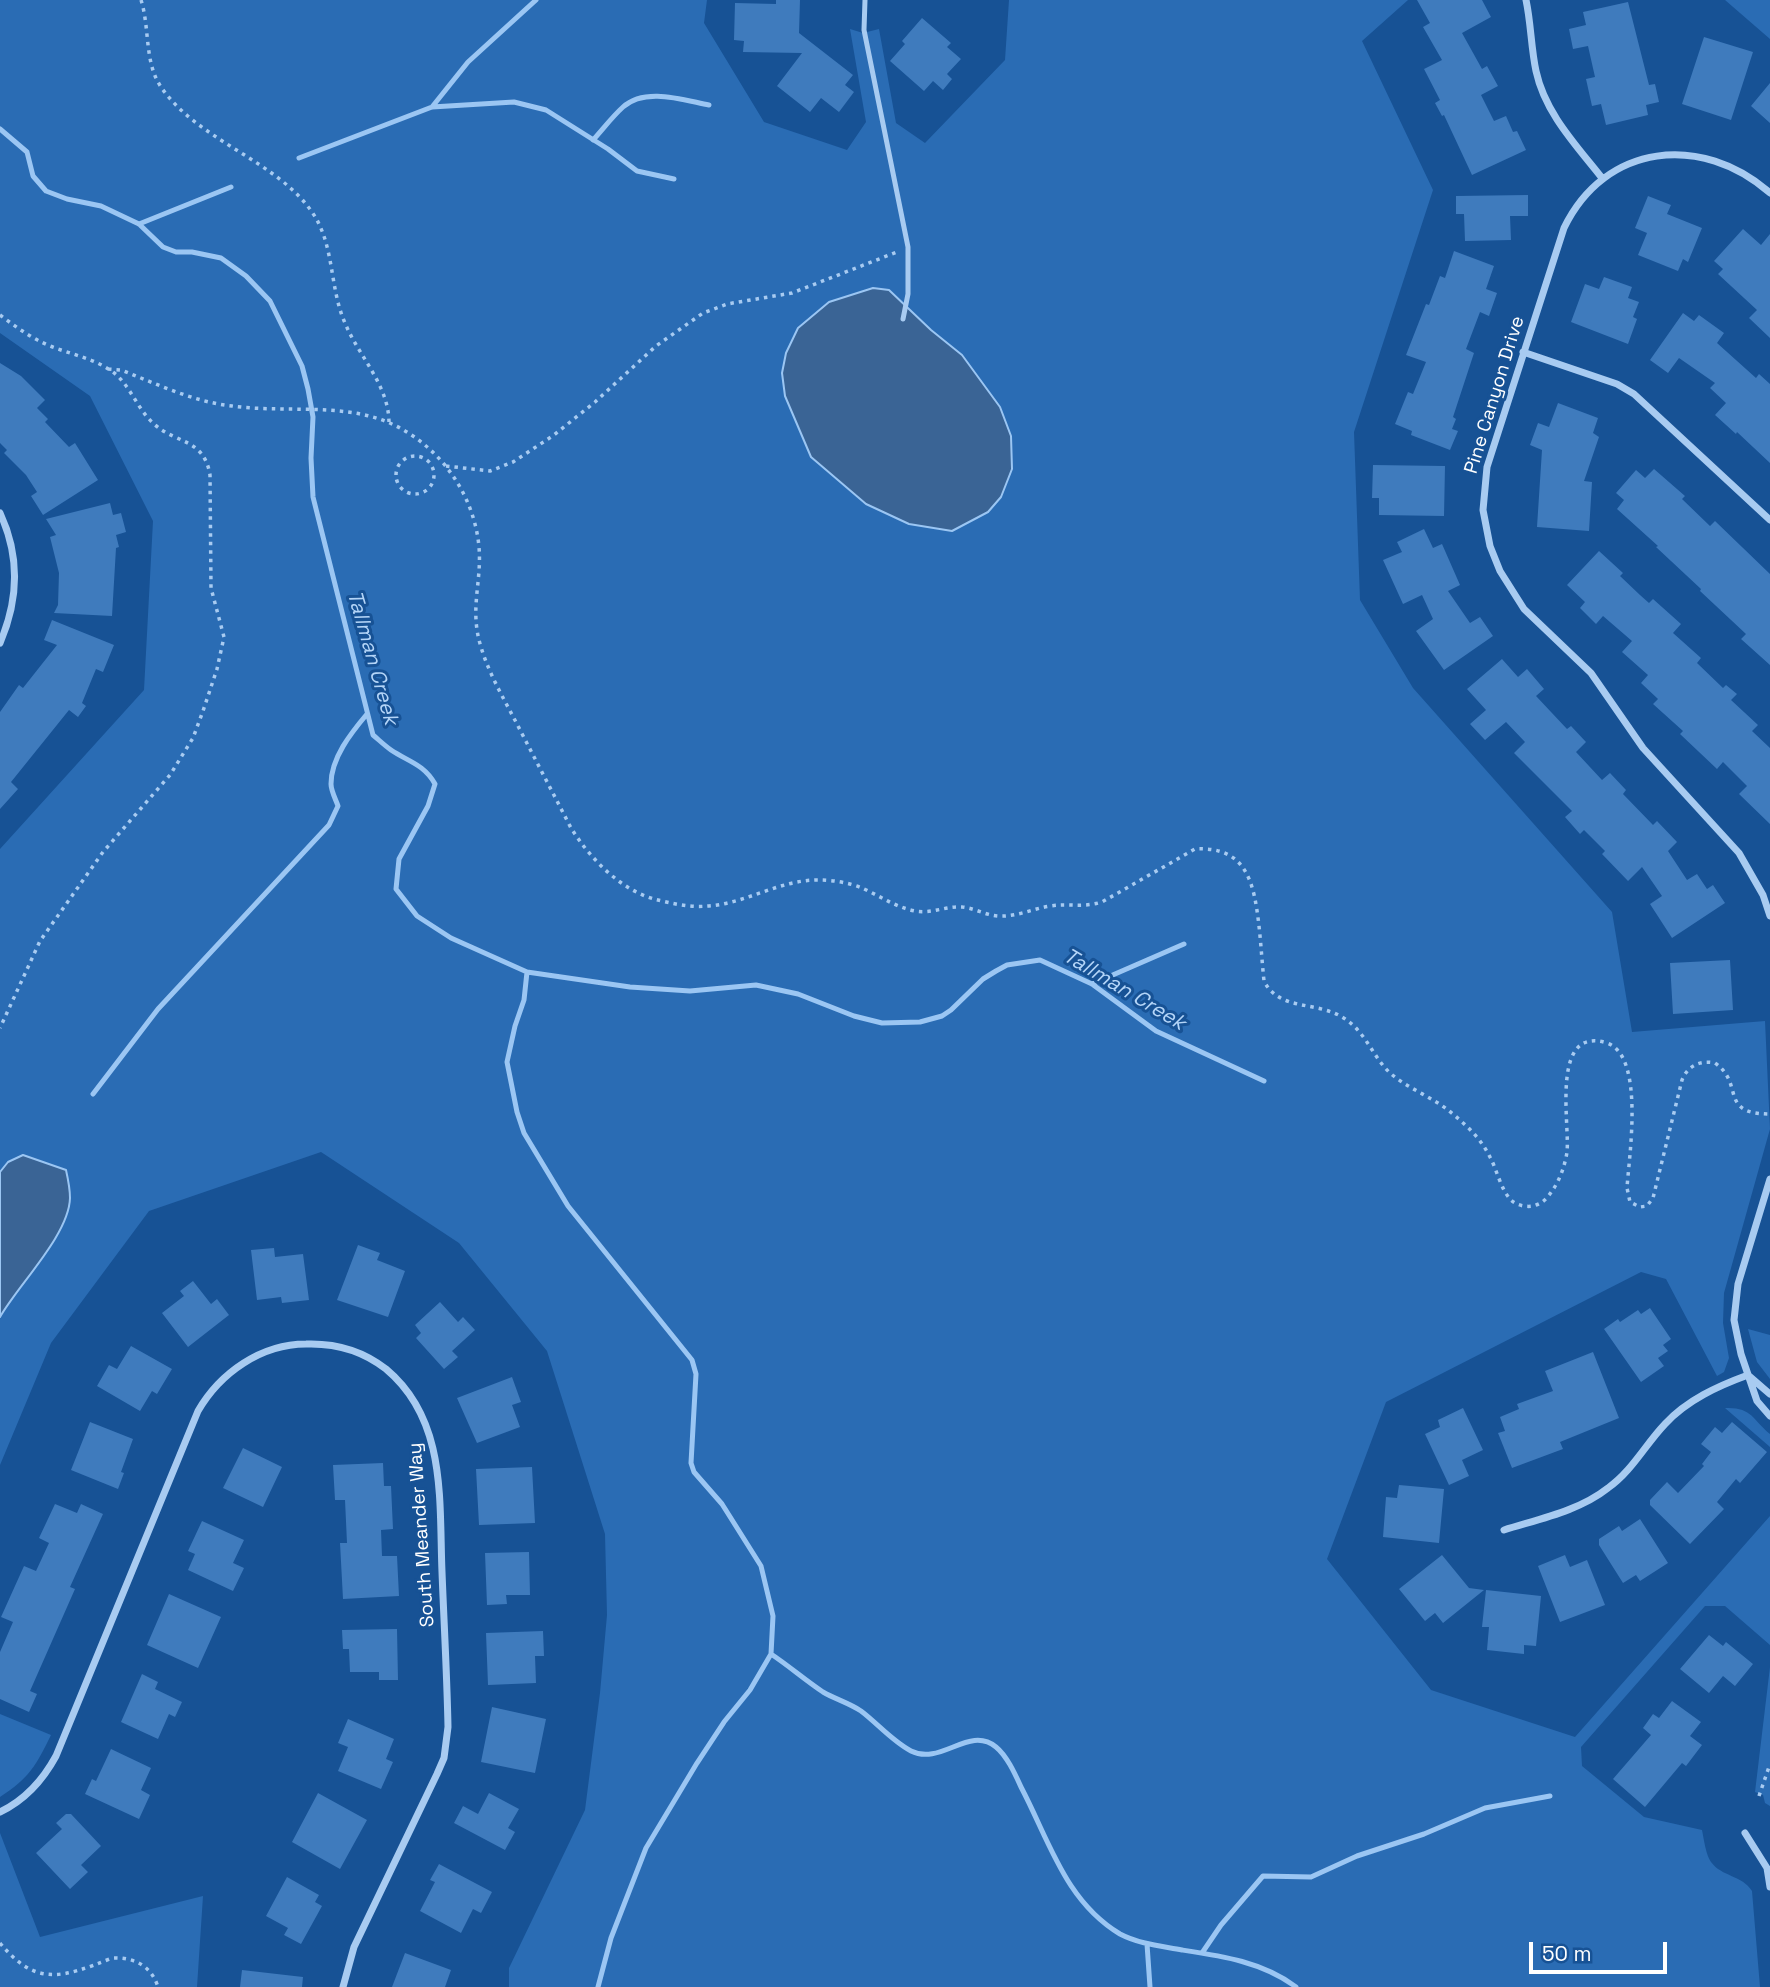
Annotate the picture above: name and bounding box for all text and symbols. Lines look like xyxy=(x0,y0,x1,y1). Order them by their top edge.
street label: Pine Canyon Drive xyxy=(1460,313,1530,477)
water label: Tallman Creek xyxy=(341,588,403,728)
water label: Tallman Creek xyxy=(1058,944,1190,1036)
street label: South Meander Way xyxy=(404,1442,440,1628)
scale bar xyxy=(1532,1927,1670,1971)
text: 50 m xyxy=(1542,1940,1592,1967)

